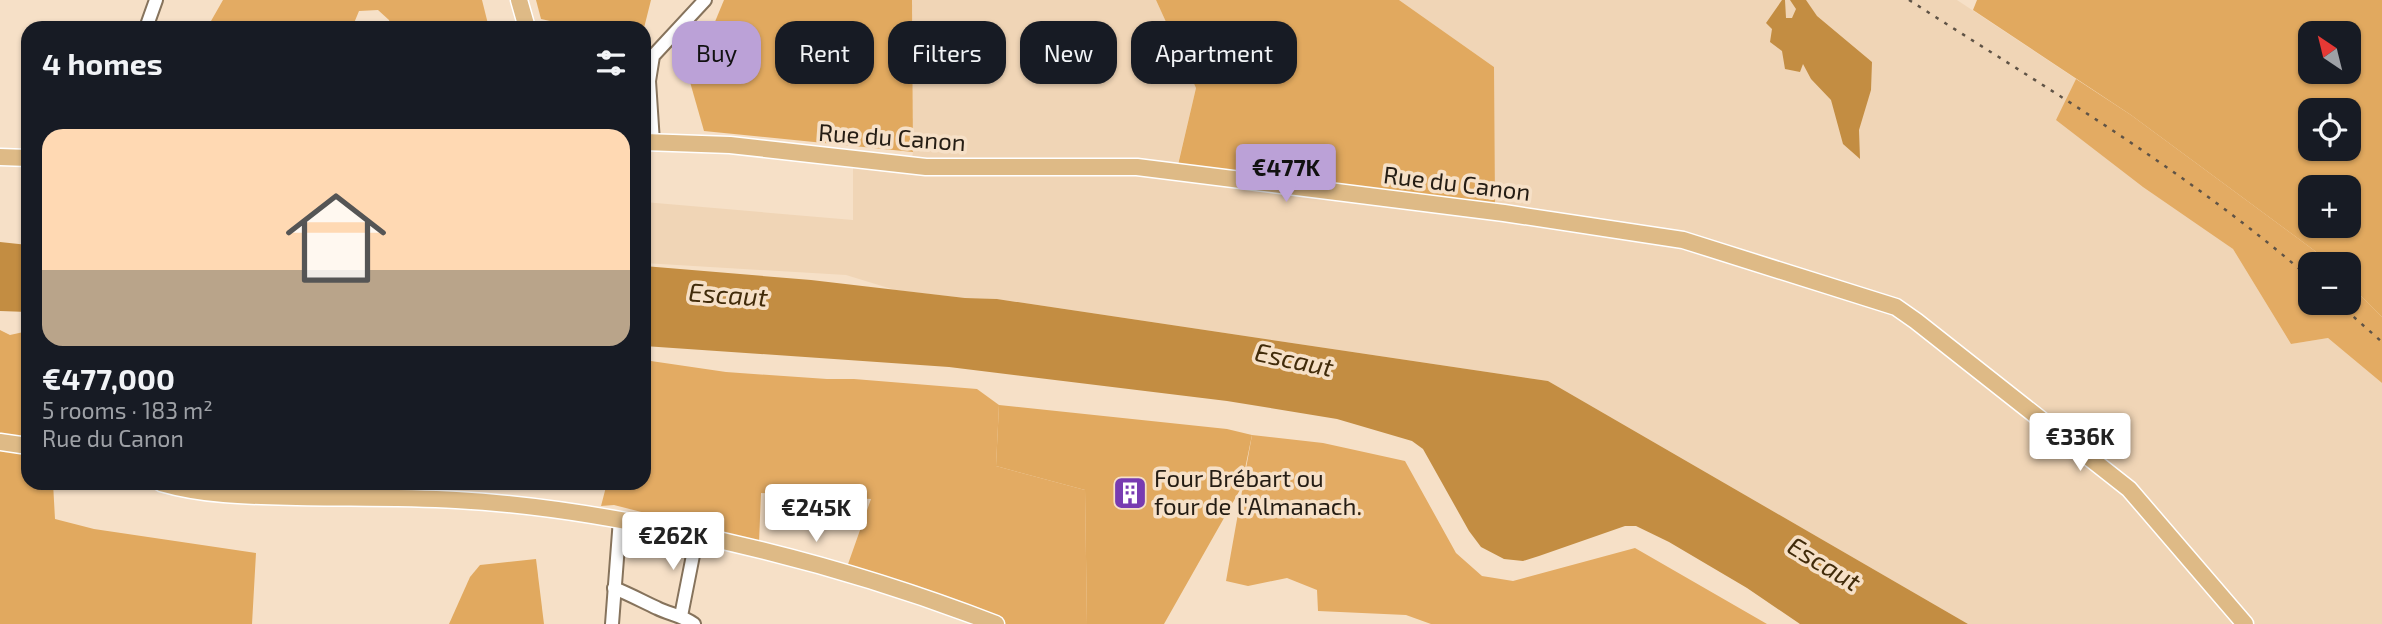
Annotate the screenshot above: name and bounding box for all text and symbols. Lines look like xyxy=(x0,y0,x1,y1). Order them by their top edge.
chip: Buy xyxy=(672,21,761,84)
chip: Rent xyxy=(775,21,874,84)
chip: Filters xyxy=(888,21,1006,84)
chip: New xyxy=(1020,21,1117,84)
chip: Apartment xyxy=(1131,21,1297,84)
north arrow xyxy=(2298,21,2361,84)
map controls xyxy=(2298,21,2361,315)
icon: filters xyxy=(592,44,630,82)
text: 4 homes xyxy=(42,45,163,81)
button: locate xyxy=(2298,98,2361,161)
street label: Rue du Canon xyxy=(817,117,967,156)
pin: €477K xyxy=(1237,144,1335,204)
text: €477K xyxy=(1252,153,1320,181)
street label: Rue du Canon xyxy=(1382,159,1532,206)
icon: home xyxy=(273,175,399,301)
button: + xyxy=(2298,175,2361,238)
button: − xyxy=(2298,252,2361,315)
water label: Escaut xyxy=(687,275,769,312)
water label: Escaut xyxy=(1252,335,1337,382)
text: €477,000 xyxy=(42,360,175,396)
text: 5 rooms · 183 m² xyxy=(42,396,213,424)
pin: €336K xyxy=(2031,414,2129,473)
text: €336K xyxy=(2045,422,2115,450)
text: Rue du Canon xyxy=(42,424,184,452)
place label: Four Brébart ou four de l'Almanach. xyxy=(1154,463,1362,520)
building icon: Four Brébart ou four de l'Almanach. xyxy=(1111,474,1149,512)
pin: €245K xyxy=(767,484,865,544)
text: €245K xyxy=(781,493,851,521)
pin: €262K xyxy=(624,512,722,572)
text: €262K xyxy=(638,521,708,549)
water label: Escaut xyxy=(1783,529,1867,597)

